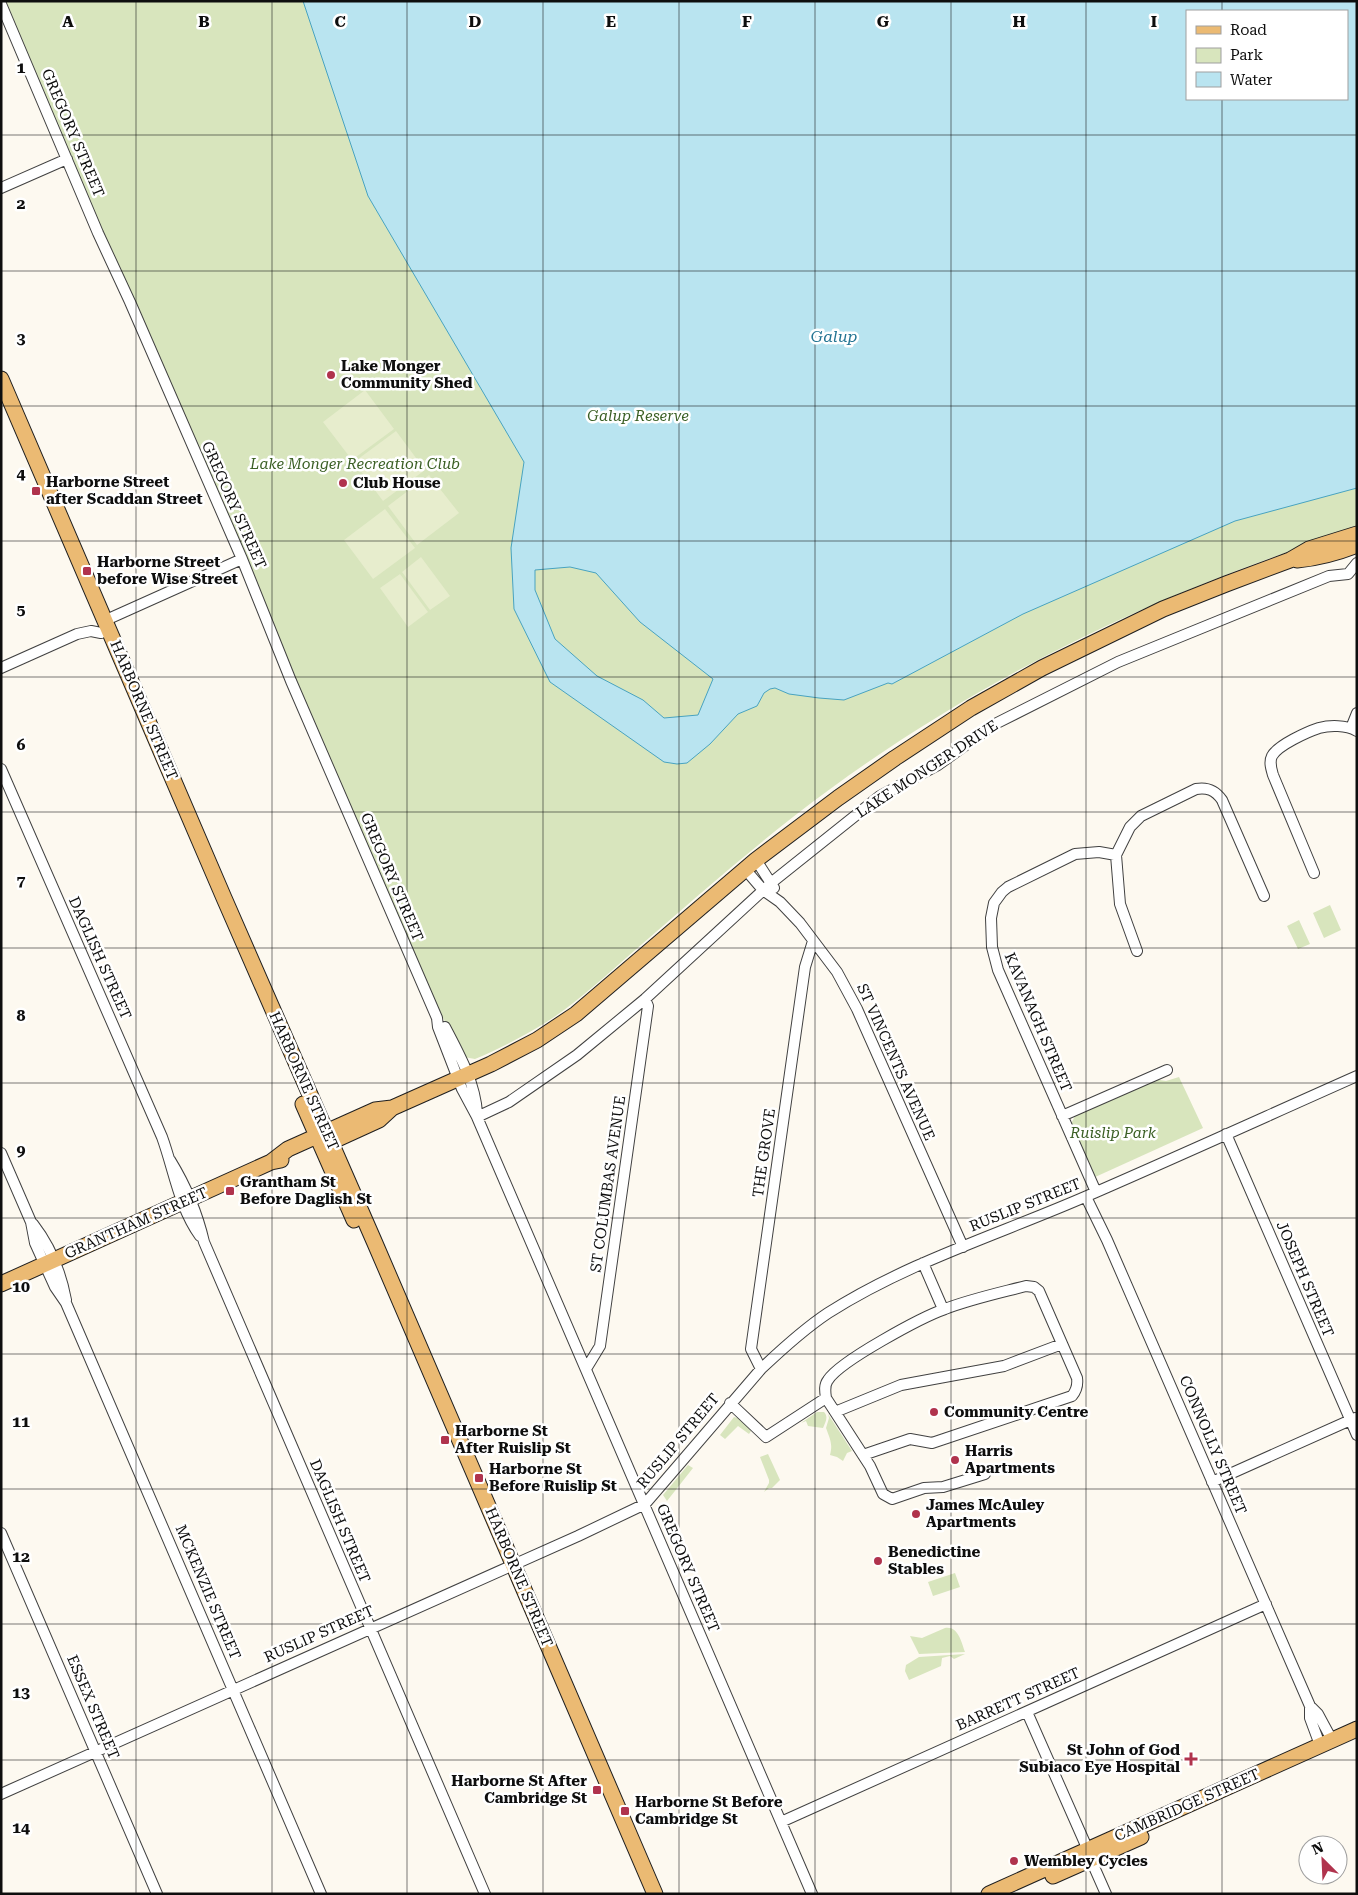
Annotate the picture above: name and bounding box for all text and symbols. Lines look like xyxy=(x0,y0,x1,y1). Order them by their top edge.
legend xyxy=(1186,10,1348,100)
text: A xyxy=(62,12,74,31)
text: B xyxy=(198,12,210,31)
text: C xyxy=(334,12,346,31)
text: D xyxy=(469,12,482,31)
text: E xyxy=(606,12,616,31)
text: F xyxy=(742,12,752,31)
text: G xyxy=(877,12,890,31)
text: H xyxy=(1012,12,1026,31)
text: I xyxy=(1151,12,1157,31)
text: Road xyxy=(1230,21,1267,39)
text: Park xyxy=(1230,46,1264,64)
text: 1 xyxy=(17,58,26,77)
street label: GREGORY STREET xyxy=(38,66,108,200)
text: Water xyxy=(1230,71,1272,89)
text: 2 xyxy=(17,194,26,213)
water label: Galup xyxy=(811,327,857,346)
text: 3 xyxy=(17,329,26,348)
place label: Lake Monger Community Shed xyxy=(341,357,473,392)
marker: Lake Monger Community Shed xyxy=(325,369,337,381)
park label: Galup Reserve xyxy=(587,407,689,425)
street label: GREGORY STREET xyxy=(198,438,270,572)
park label: Lake Monger Recreation Club xyxy=(249,455,460,473)
text: 4 xyxy=(17,464,26,483)
place label: Harborne Street after Scaddan Street xyxy=(46,473,203,508)
place label: Club House xyxy=(353,474,441,492)
marker: Club House xyxy=(337,477,349,489)
marker: Harborne Street after Scaddan Street xyxy=(30,485,42,497)
place label: Harborne Street before Wise Street xyxy=(97,553,238,588)
marker: Harborne Street before Wise Street xyxy=(81,565,93,577)
text: 5 xyxy=(17,600,26,619)
street label: HARBORNE STREET xyxy=(106,637,182,783)
street label: LAKE MONGER DRIVE xyxy=(853,716,1001,822)
text: 6 xyxy=(17,735,26,754)
street label: GREGORY STREET xyxy=(357,810,427,944)
text: 7 xyxy=(17,871,26,890)
street label: DAGLISH STREET xyxy=(65,894,135,1022)
street label: KAVANAGH STREET xyxy=(1001,950,1075,1094)
street label: ST VINCENTS AVENUE xyxy=(853,981,939,1143)
text: 8 xyxy=(17,1006,26,1025)
street label: HARBORNE STREET xyxy=(265,1009,343,1153)
street label: ST COLUMBAS AVENUE xyxy=(587,1094,629,1274)
street label: THE GROVE xyxy=(749,1107,779,1199)
park label: Ruislip Park xyxy=(1069,1124,1157,1142)
text: 9 xyxy=(17,1141,26,1160)
place label: Grantham St Before Daglish St xyxy=(240,1173,372,1208)
street label: RUSLIP STREET xyxy=(967,1174,1083,1236)
street label: GRANTHAM STREET xyxy=(62,1183,210,1263)
marker: Grantham St Before Daglish St xyxy=(224,1185,236,1197)
street label: JOSEPH STREET xyxy=(1273,1219,1337,1339)
text: 10 xyxy=(12,1277,30,1296)
street label: CONNOLLY STREET xyxy=(1176,1373,1250,1517)
street label: RUSLIP STREET xyxy=(633,1390,723,1492)
place label: Community Centre xyxy=(944,1403,1089,1421)
marker: Community Centre xyxy=(928,1406,940,1418)
text: 11 xyxy=(12,1412,30,1431)
place label: Harborne St After Ruislip St xyxy=(455,1422,571,1457)
marker: Harborne St After Ruislip St xyxy=(439,1434,451,1446)
place label: Harris Apartments xyxy=(965,1442,1055,1477)
marker: Harris Apartments xyxy=(949,1454,961,1466)
street label: DAGLISH STREET xyxy=(306,1457,374,1585)
place label: Harborne St Before Ruislip St xyxy=(489,1460,617,1495)
marker: Harborne St Before Ruislip St xyxy=(473,1472,485,1484)
place label: James McAuley Apartments xyxy=(926,1496,1044,1531)
street label: GREGORY STREET xyxy=(653,1501,723,1635)
street label: HARBORNE STREET xyxy=(481,1504,557,1650)
marker: James McAuley Apartments xyxy=(910,1508,922,1520)
street label: MCKENZIE STREET xyxy=(171,1522,245,1662)
place label: Benedictine Stables xyxy=(888,1543,980,1578)
text: 12 xyxy=(12,1547,30,1566)
marker: Benedictine Stables xyxy=(872,1555,884,1567)
street label: RUSLIP STREET xyxy=(261,1602,377,1666)
street label: ESSEX STREET xyxy=(63,1652,123,1762)
street label: BARRETT STREET xyxy=(953,1664,1083,1734)
text: 13 xyxy=(12,1683,30,1702)
place label: St John of God Subiaco Eye Hospital xyxy=(1019,1741,1180,1776)
marker: St John of God Subiaco Eye Hospital xyxy=(1184,1752,1198,1766)
street label: CAMBRIDGE STREET xyxy=(1112,1765,1262,1845)
place label: Harborne St After Cambridge St xyxy=(451,1772,587,1807)
marker: Harborne St After Cambridge St xyxy=(591,1784,603,1796)
place label: Harborne St Before Cambridge St xyxy=(635,1793,783,1828)
marker: Harborne St Before Cambridge St xyxy=(619,1805,631,1817)
text: 14 xyxy=(12,1818,30,1837)
north arrow xyxy=(1298,1835,1348,1885)
text: N xyxy=(1310,1839,1326,1858)
place label: Wembley Cycles xyxy=(1024,1852,1148,1870)
marker: Wembley Cycles xyxy=(1008,1855,1020,1867)

